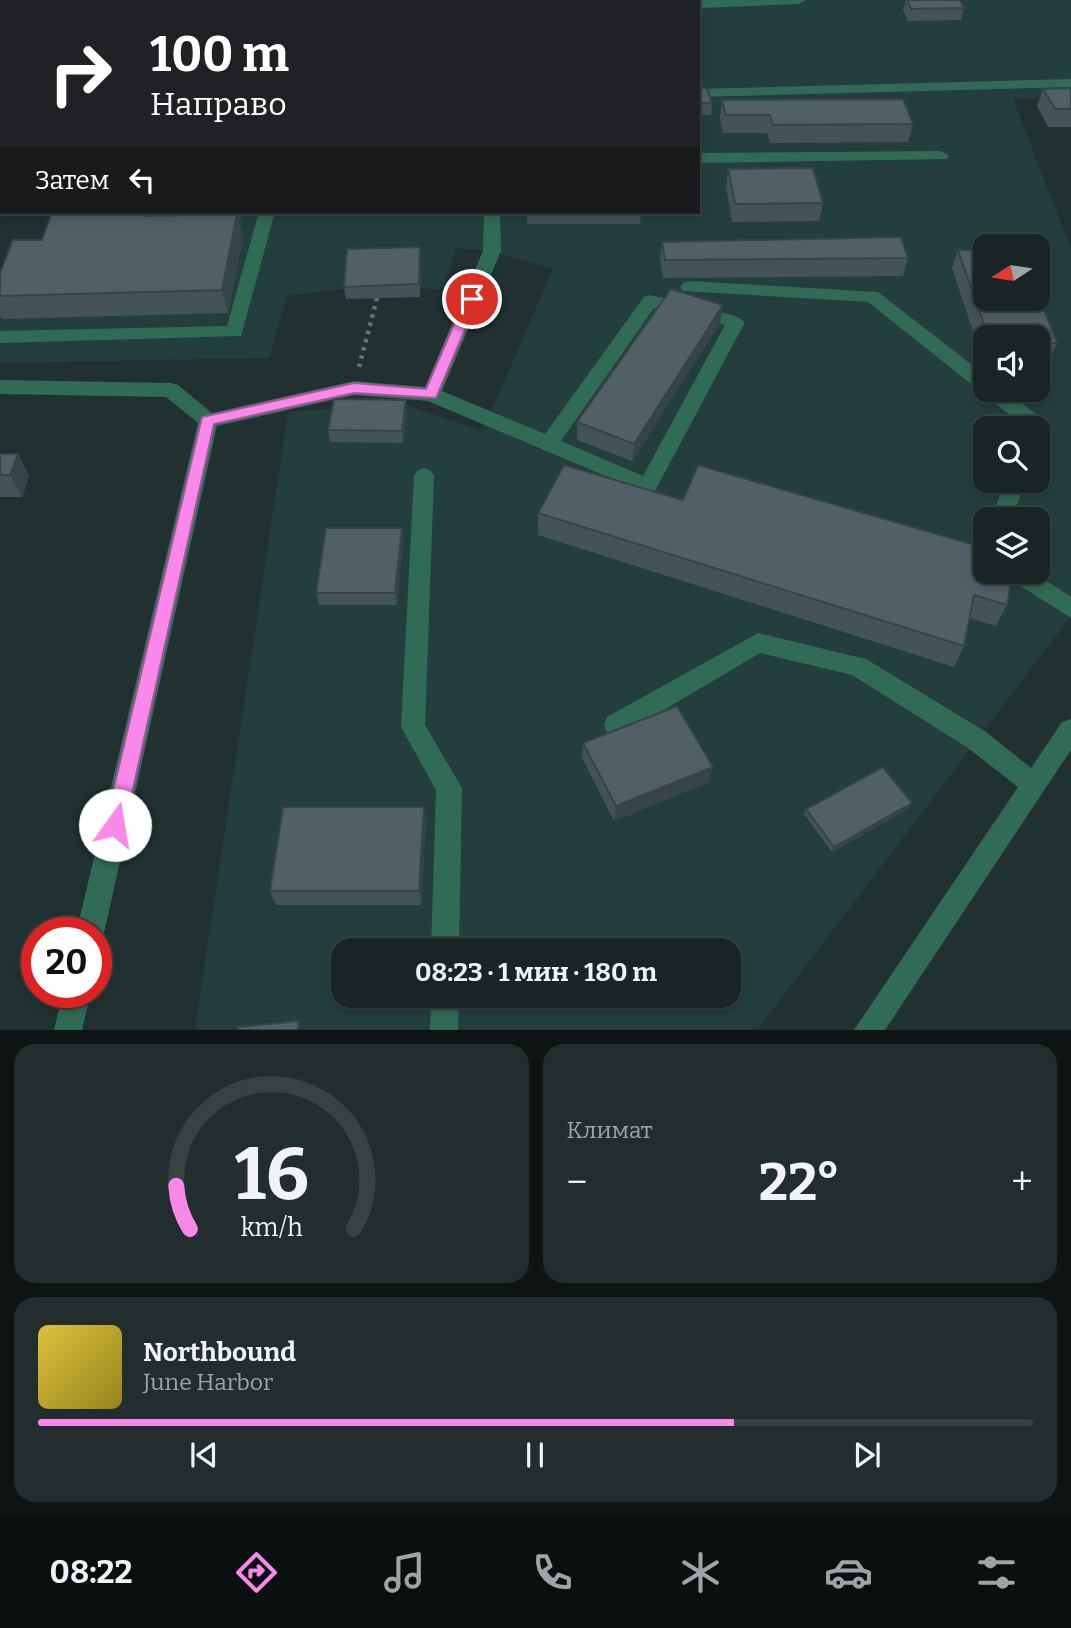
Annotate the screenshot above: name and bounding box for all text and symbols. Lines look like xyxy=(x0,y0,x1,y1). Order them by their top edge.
text: 100 m xyxy=(150,25,289,84)
icon: right xyxy=(35,28,126,119)
text: Направо xyxy=(150,85,287,123)
icon: left xyxy=(123,161,161,199)
text: Затем xyxy=(35,165,109,196)
north arrow xyxy=(973,234,1050,312)
map controls xyxy=(973,234,1050,584)
pin xyxy=(442,269,502,329)
icon: arrive xyxy=(453,280,491,318)
button: sound xyxy=(973,325,1050,402)
button: search xyxy=(973,416,1050,493)
button: layers xyxy=(973,507,1050,584)
position arrow xyxy=(78,788,152,862)
speed limit sign: 20 xyxy=(21,917,112,1008)
text: 08:23 · 1 мин · 180 m xyxy=(415,957,657,988)
text: Климат xyxy=(567,1116,653,1144)
text: 16 xyxy=(234,1132,308,1219)
text: 22° xyxy=(759,1151,840,1214)
text: − xyxy=(567,1159,587,1205)
text: + xyxy=(1011,1159,1033,1205)
text: km/h xyxy=(240,1213,303,1243)
text: Northbound xyxy=(143,1337,296,1368)
text: June Harbor xyxy=(143,1368,273,1396)
icon: previous xyxy=(185,1436,223,1474)
icon: pause xyxy=(516,1436,554,1474)
icon: next xyxy=(848,1436,886,1474)
icon: directions xyxy=(232,1548,281,1597)
icon: music xyxy=(380,1548,429,1597)
icon: phone xyxy=(528,1548,577,1597)
icon: climate xyxy=(676,1548,725,1597)
icon: car xyxy=(824,1548,873,1597)
icon: filters xyxy=(972,1548,1021,1597)
text: 08:22 xyxy=(50,1553,133,1591)

